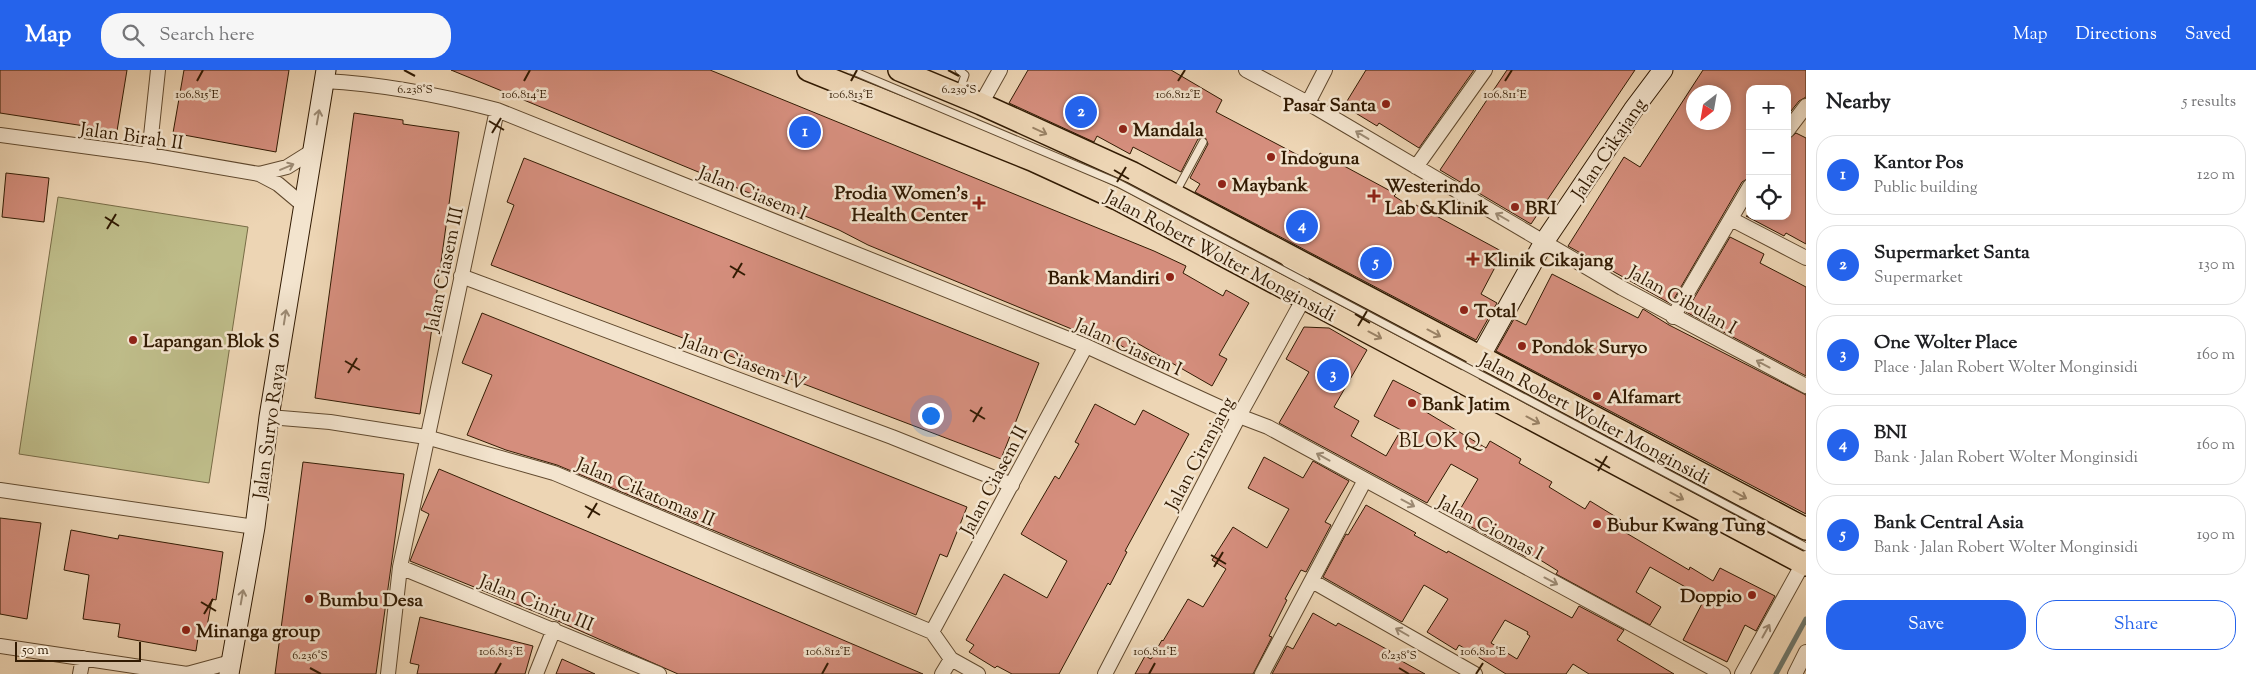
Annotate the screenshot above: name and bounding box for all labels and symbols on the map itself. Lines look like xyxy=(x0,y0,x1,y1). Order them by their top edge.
text: 6.238°S xyxy=(397,81,433,99)
text: 6.239°S xyxy=(942,81,976,99)
north arrow xyxy=(1686,85,1731,130)
text: 106.815°E xyxy=(175,86,220,104)
text: 106.814°E xyxy=(501,86,547,104)
text: 106.813°E xyxy=(829,86,874,104)
text: 106.812°E xyxy=(1156,86,1201,104)
text: 106.811°E xyxy=(1483,86,1528,104)
pin: 2 xyxy=(1065,93,1097,131)
place label: Pasar Santa xyxy=(1283,93,1376,120)
street label: Jalan Cikajang xyxy=(1566,93,1654,206)
marker: Pasar Santa xyxy=(1380,98,1392,110)
one-way arrow xyxy=(313,109,323,125)
pin: 1 xyxy=(789,113,821,151)
street label: Jalan Birah II xyxy=(77,117,185,158)
place label: Mandala xyxy=(1133,118,1204,145)
marker: Mandala xyxy=(1117,123,1129,135)
one-way arrow xyxy=(1032,127,1047,137)
one-way arrow xyxy=(1355,129,1369,139)
place label: Indoguna xyxy=(1281,146,1360,173)
marker: Indoguna xyxy=(1265,151,1277,163)
street label: Jalan Ciasem I xyxy=(693,160,810,228)
one-way arrow xyxy=(279,161,294,171)
place label: Maybank xyxy=(1232,173,1309,200)
place label: Westerindo Lab &Klinik xyxy=(1385,174,1490,223)
marker: Maybank xyxy=(1216,178,1228,190)
place label: Prodia Women's Health Center xyxy=(834,181,969,230)
street label: Jalan Robert Wolter Monginsidi xyxy=(1099,184,1340,330)
marker: Westerindo Lab &Klinik xyxy=(1367,189,1381,203)
marker: Prodia Women's Health Center xyxy=(972,196,986,210)
place label: BRI xyxy=(1525,196,1558,223)
marker: BRI xyxy=(1509,201,1521,213)
street label: Jalan Ciasem III xyxy=(419,204,472,336)
pin: 4 xyxy=(1286,207,1318,245)
one-way arrow xyxy=(1495,212,1510,222)
pin: 5 xyxy=(1360,244,1392,282)
place label: Klinik Cikajang xyxy=(1484,248,1614,275)
marker: Klinik Cikajang xyxy=(1466,252,1480,266)
street label: Jalan Cibulan I xyxy=(1622,260,1741,342)
place label: Bank Mandiri xyxy=(1048,266,1161,293)
marker: Bank Mandiri xyxy=(1164,271,1176,283)
place label: Total xyxy=(1474,299,1517,326)
marker: Total xyxy=(1458,304,1470,316)
one-way arrow xyxy=(281,309,291,325)
street label: Jalan Ciasem I xyxy=(1069,312,1186,384)
street label: Jalan Ciasem IV xyxy=(676,328,809,398)
place label: Lapangan Blok S xyxy=(143,329,280,356)
one-way arrow xyxy=(1426,329,1441,338)
one-way arrow xyxy=(1367,331,1381,341)
marker: Lapangan Blok S xyxy=(127,334,139,346)
place label: Pondok Suryo xyxy=(1532,335,1648,362)
marker: Pondok Suryo xyxy=(1516,340,1528,352)
street label: Jalan Robert Wolter Monginsidi xyxy=(1473,347,1714,493)
pin: 3 xyxy=(1317,356,1349,394)
one-way arrow xyxy=(1756,358,1771,368)
street label: Jalan Suryo Raya xyxy=(247,361,293,502)
place label: Alfamart xyxy=(1607,385,1681,412)
marker: Alfamart xyxy=(1591,390,1603,402)
place label: Bank Jatim xyxy=(1422,392,1510,419)
street label: Jalan Ciranjang xyxy=(1159,393,1242,517)
marker: Bank Jatim xyxy=(1406,397,1418,409)
your location xyxy=(918,403,944,429)
one-way arrow xyxy=(1526,415,1541,425)
street label: Jalan Ciasem II xyxy=(954,421,1036,542)
district label: BLOK Q xyxy=(1398,428,1483,457)
street label: Jalan Cikatomas II xyxy=(571,452,719,535)
one-way arrow xyxy=(1315,452,1330,462)
street label: Jalan Ciomas I xyxy=(1431,489,1548,568)
one-way arrow xyxy=(1732,490,1746,500)
one-way arrow xyxy=(1669,492,1684,502)
one-way arrow xyxy=(1400,499,1415,509)
place label: Bubur Kwang Tung xyxy=(1607,513,1766,540)
marker: Bubur Kwang Tung xyxy=(1591,518,1603,530)
street label: Jalan Ciniru III xyxy=(474,569,597,640)
one-way arrow xyxy=(1543,577,1558,586)
place label: Doppio xyxy=(1680,584,1743,611)
place label: Bumbu Desa xyxy=(319,588,423,615)
one-way arrow xyxy=(238,589,248,605)
marker: Doppio xyxy=(1746,589,1758,601)
marker: Bumbu Desa xyxy=(303,593,315,605)
place label: Minanga group xyxy=(196,619,321,646)
marker: Minanga group xyxy=(180,624,192,636)
one-way arrow xyxy=(1761,624,1771,639)
one-way arrow xyxy=(1395,627,1410,637)
scale bar xyxy=(15,639,141,662)
text: 106.813°E xyxy=(479,643,524,661)
text: 106.812°E xyxy=(806,643,851,661)
text: 106.811°E xyxy=(1133,643,1178,661)
text: 106.810°E xyxy=(1460,643,1506,661)
text: 6.236°S xyxy=(292,647,328,665)
text: 6.238°S xyxy=(1381,647,1417,665)

